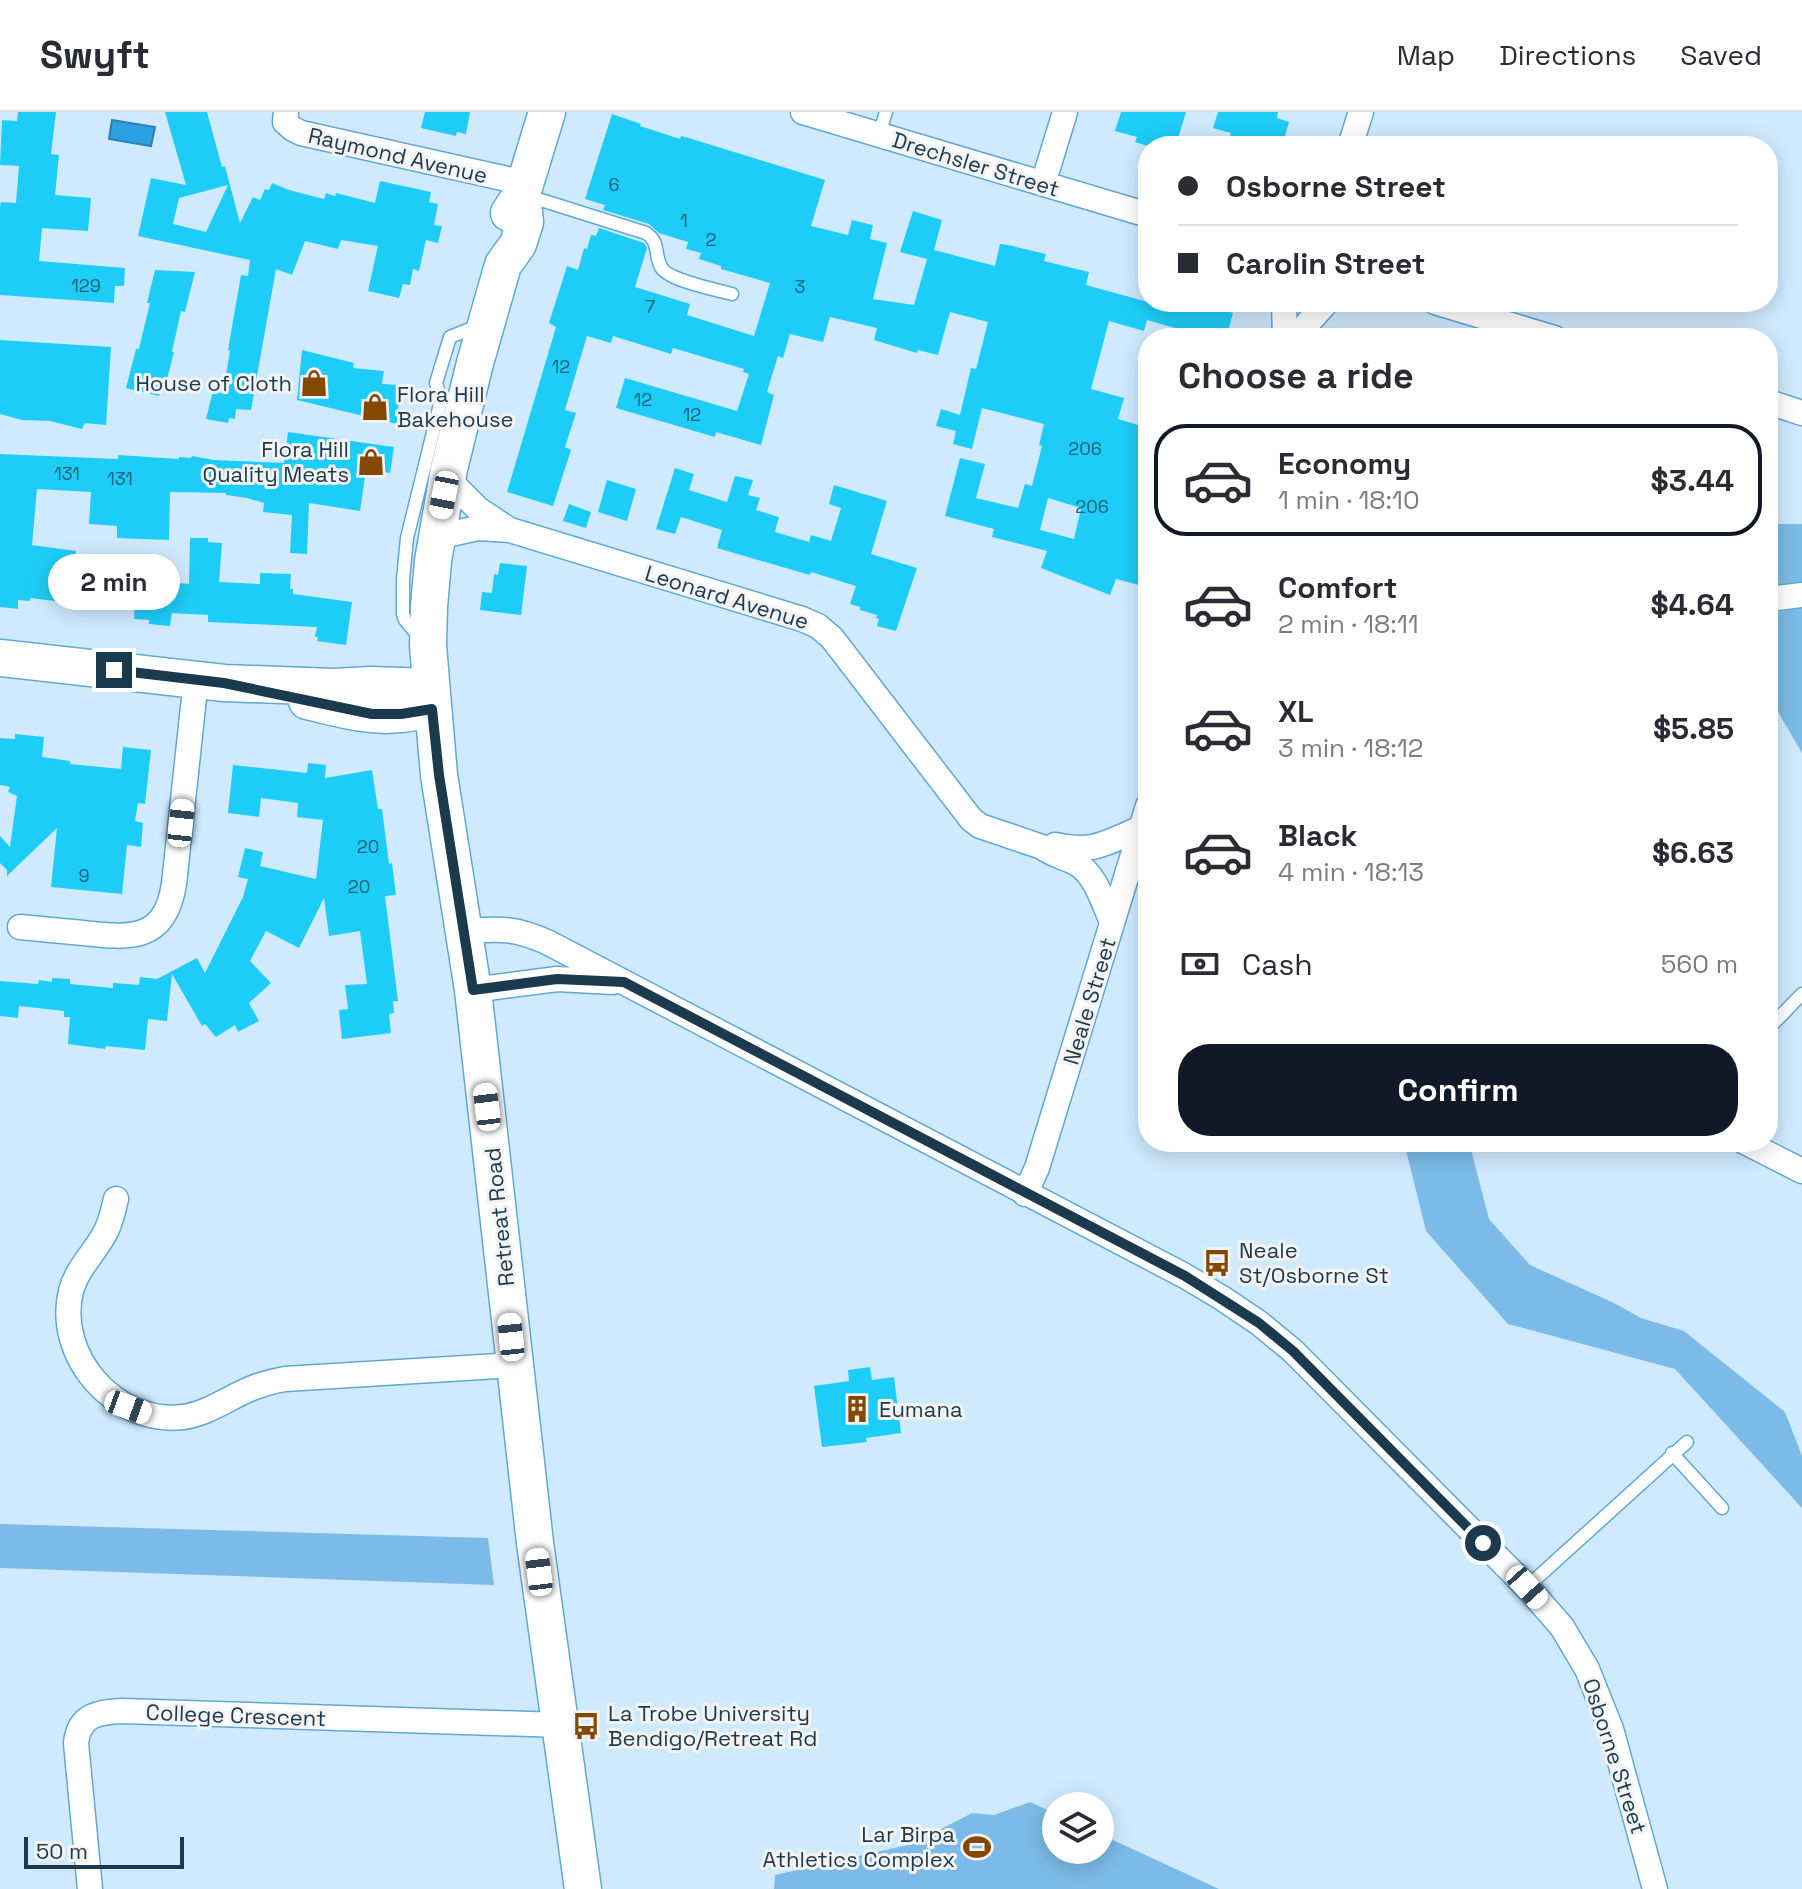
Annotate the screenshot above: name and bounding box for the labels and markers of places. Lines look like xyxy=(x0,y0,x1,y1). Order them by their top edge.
shop icon: House of Cloth xyxy=(299,368,329,398)
place label: House of Cloth xyxy=(135,369,292,397)
place label: Flora Hill Bakehouse xyxy=(397,380,514,433)
shop icon: Flora Hill Bakehouse xyxy=(360,392,390,422)
place label: Flora Hill Quality Meats xyxy=(202,435,349,488)
shop icon: Flora Hill Quality Meats xyxy=(356,447,386,477)
place label: Neale St/Osborne St xyxy=(1239,1236,1389,1289)
bus stop icon: Neale St/Osborne St xyxy=(1202,1248,1232,1278)
building icon: Eumana xyxy=(842,1394,872,1424)
place label: Eumana xyxy=(879,1395,963,1423)
place label: La Trobe University Bendigo/Retreat Rd xyxy=(608,1699,817,1752)
bus stop icon: La Trobe University Bendigo/Retreat Rd xyxy=(571,1711,601,1741)
place label: Lar Birpa Athletics Complex xyxy=(763,1820,955,1873)
sports icon: Lar Birpa Athletics Complex xyxy=(962,1832,992,1862)

